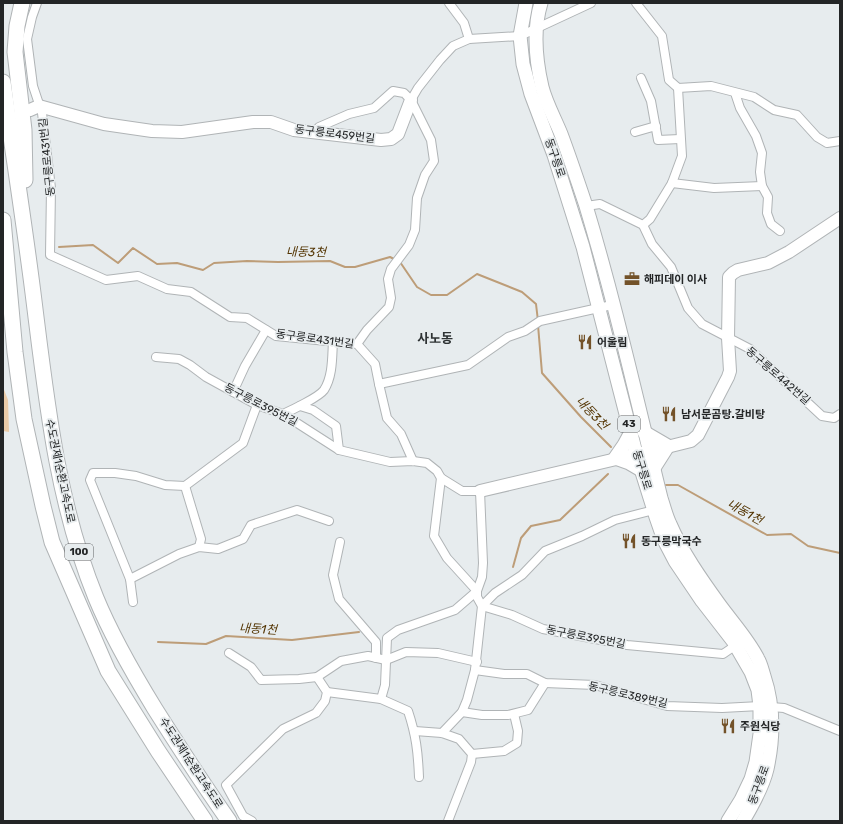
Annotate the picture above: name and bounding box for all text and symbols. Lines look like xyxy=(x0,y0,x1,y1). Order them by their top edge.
street label: 동구릉로431번길 xyxy=(36,117,58,197)
street label: 동구릉로459번길 xyxy=(294,123,376,145)
street label: 동구릉로 xyxy=(542,137,568,179)
water label: 내동3천 xyxy=(286,245,328,259)
office icon: 해피데이 이사 xyxy=(623,270,641,288)
place label: 해피데이 이사 xyxy=(644,273,707,286)
street label: 동구릉로431번길 xyxy=(275,327,355,351)
district label: 사노동 xyxy=(417,331,453,346)
restaurant icon: 어울림 xyxy=(576,333,594,351)
place label: 어울림 xyxy=(597,336,627,349)
street label: 동구릉로442번길 xyxy=(743,345,813,407)
street label: 동구릉로395번길 xyxy=(222,381,300,429)
water label: 내동3천 xyxy=(573,394,612,434)
restaurant icon: 남서문곰탕.갈비탕 xyxy=(660,405,678,423)
place label: 남서문곰탕.갈비탕 xyxy=(681,408,765,421)
road number: 43 xyxy=(618,416,640,432)
street label: 수도권제1순환고속도로 xyxy=(43,418,77,524)
street label: 동구릉로 xyxy=(630,449,654,491)
water label: 내동1천 xyxy=(725,497,767,528)
restaurant icon: 동구릉막국수 xyxy=(620,532,638,550)
place label: 동구릉막국수 xyxy=(641,535,702,548)
road number: 100 xyxy=(65,544,93,560)
water label: 내동1천 xyxy=(239,621,279,637)
street label: 동구릉로395번길 xyxy=(545,623,627,651)
street label: 동구릉로389번길 xyxy=(587,680,669,710)
street label: 수도권제1순환고속도로 xyxy=(157,715,225,811)
restaurant icon: 주원식당 xyxy=(719,717,737,735)
place label: 주원식당 xyxy=(740,720,780,733)
street label: 동구릉로 xyxy=(746,764,772,806)

